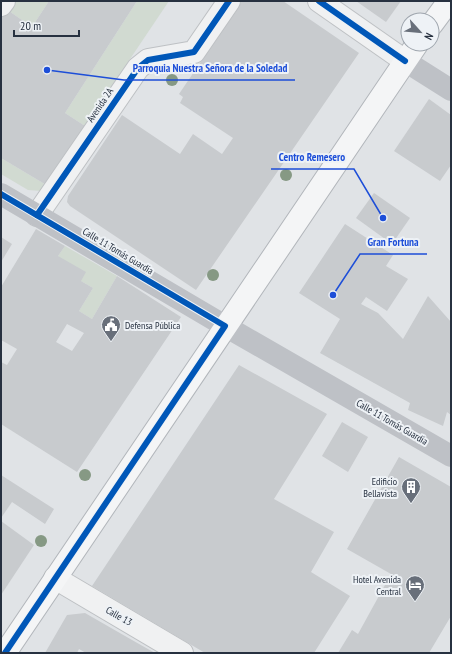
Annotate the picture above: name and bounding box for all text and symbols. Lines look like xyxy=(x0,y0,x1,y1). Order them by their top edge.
scale bar xyxy=(14,12,79,38)
north arrow xyxy=(400,12,440,52)
text: 20 m xyxy=(20,18,41,33)
text: N xyxy=(421,31,436,42)
callout: Parroquia Nuestra Señora de la Soledad xyxy=(124,57,295,80)
text: Parroquia Nuestra Señora de la Soledad xyxy=(133,61,287,75)
street label: Avenida 2A xyxy=(84,85,116,125)
callout: Centro Remesero xyxy=(271,146,354,169)
text: Centro Remesero xyxy=(279,150,345,164)
street label: Calle 11 Tomás Guardia xyxy=(80,225,156,277)
callout: Gran Fortuna xyxy=(360,231,427,254)
text: Gran Fortuna xyxy=(367,235,419,249)
public building icon: Defensa Pública xyxy=(100,314,122,342)
place label: Defensa Pública xyxy=(125,319,180,332)
street label: Calle 11 Tomás Guardia xyxy=(354,396,430,448)
place label: Edificio Bellavista xyxy=(363,475,397,500)
building icon: Edificio Bellavista xyxy=(400,476,422,504)
place label: Hotel Avenida Central xyxy=(353,573,402,598)
hotel icon: Hotel Avenida Central xyxy=(404,574,426,602)
street label: Calle 13 xyxy=(103,603,135,629)

